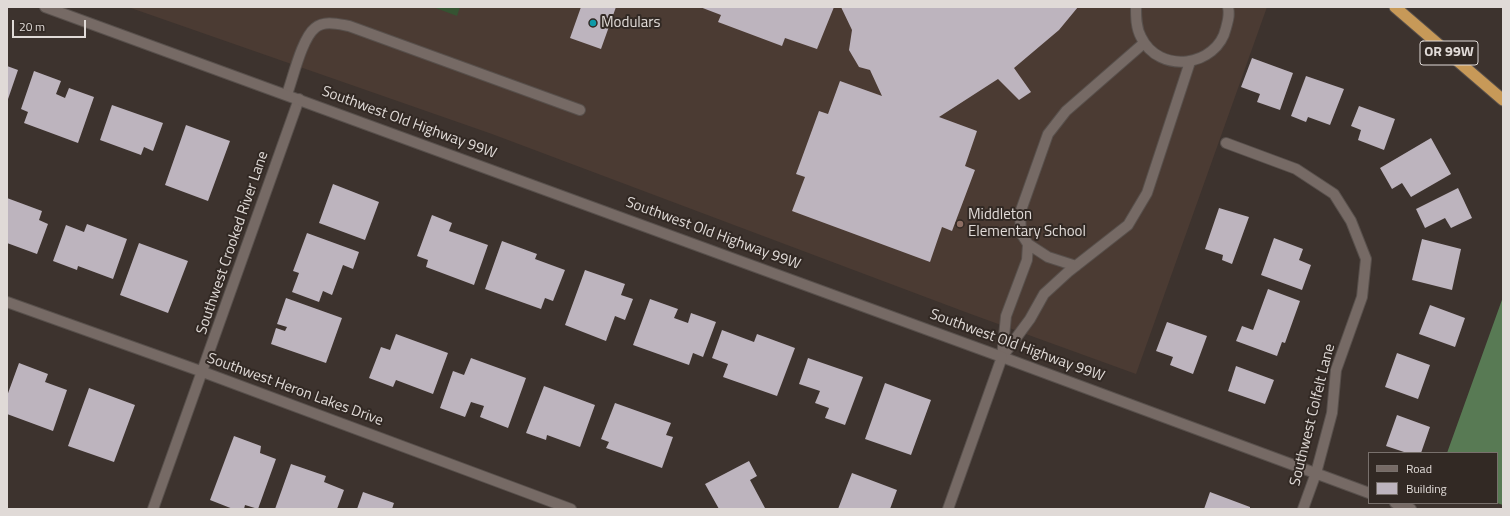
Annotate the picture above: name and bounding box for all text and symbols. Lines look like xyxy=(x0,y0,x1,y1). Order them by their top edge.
scale bar xyxy=(14,12,88,38)
place label: Modulars xyxy=(601,14,660,32)
text: 20 m xyxy=(19,17,45,36)
marker: Modulars xyxy=(588,18,598,28)
road number: OR 99W xyxy=(1420,41,1478,65)
street label: Southwest Old Highway 99W xyxy=(319,83,499,163)
street label: Southwest Crooked River Lane xyxy=(193,149,273,337)
street label: Southwest Old Highway 99W xyxy=(623,194,803,274)
place label: Middleton Elementary School xyxy=(968,206,1086,241)
marker: Middleton Elementary School xyxy=(955,219,965,229)
street label: Southwest Old Highway 99W xyxy=(927,306,1107,386)
street label: Southwest Colfelt Lane xyxy=(1287,342,1339,488)
street label: Southwest Heron Lakes Drive xyxy=(205,350,385,430)
legend xyxy=(1368,452,1498,504)
text: Road xyxy=(1406,459,1432,478)
text: Building xyxy=(1406,479,1447,498)

